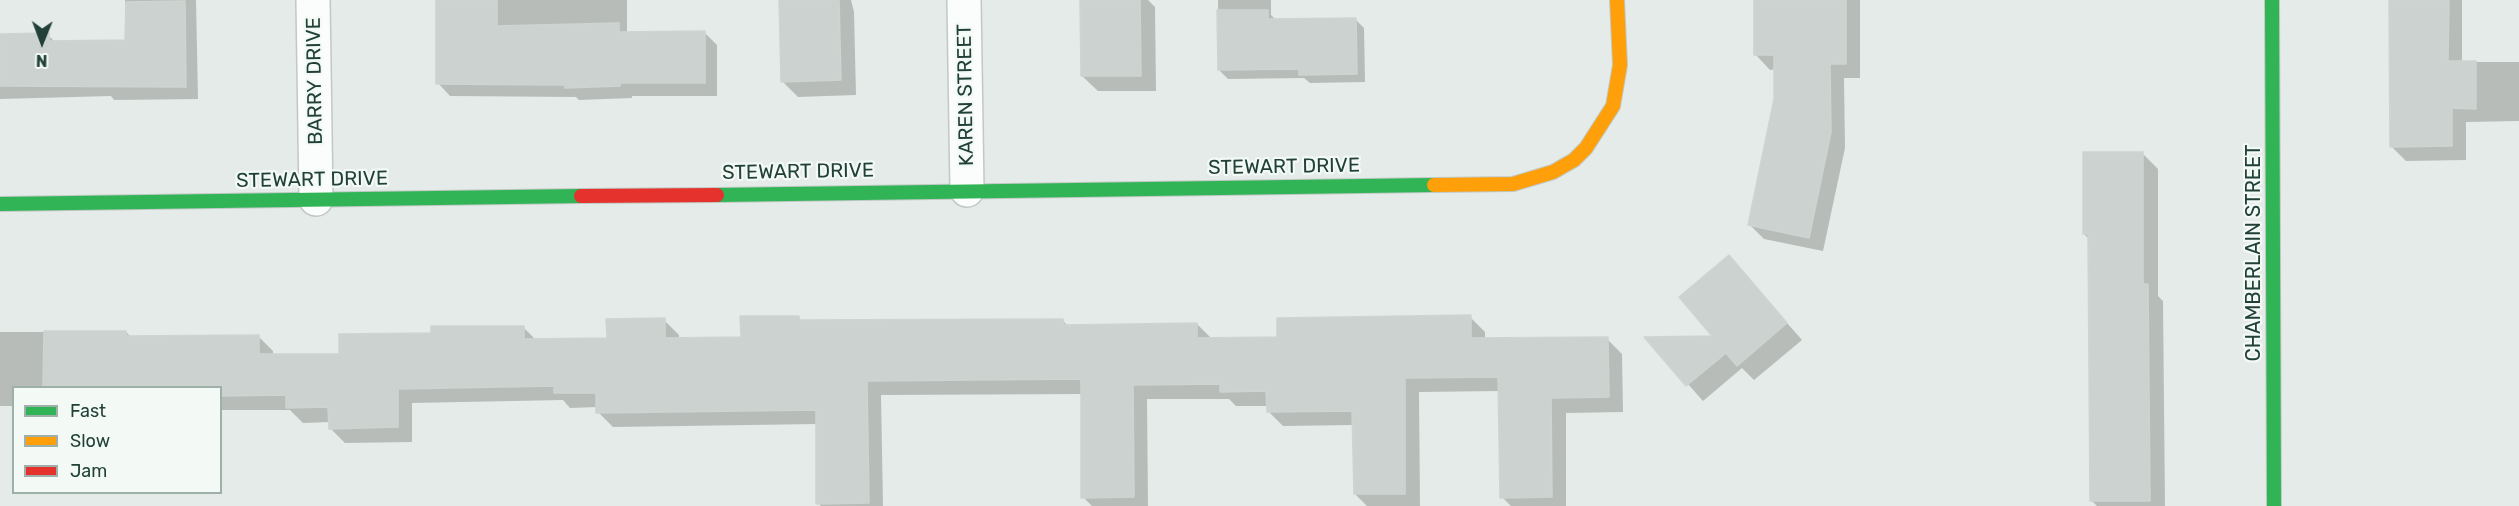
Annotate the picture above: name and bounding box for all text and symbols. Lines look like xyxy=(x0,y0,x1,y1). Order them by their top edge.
north arrow xyxy=(12,12,72,72)
street label: BARRY DRIVE xyxy=(302,17,328,145)
street label: KAREN STREET xyxy=(953,24,979,166)
text: N xyxy=(36,51,48,70)
street label: CHAMBERLAIN STREET xyxy=(2242,144,2266,362)
street label: STEWART DRIVE xyxy=(1208,154,1360,180)
street label: STEWART DRIVE xyxy=(722,159,874,185)
street label: STEWART DRIVE xyxy=(236,167,388,193)
legend xyxy=(12,386,222,494)
text: Fast xyxy=(70,400,106,422)
text: Slow xyxy=(70,430,110,452)
text: Jam xyxy=(70,460,107,482)

